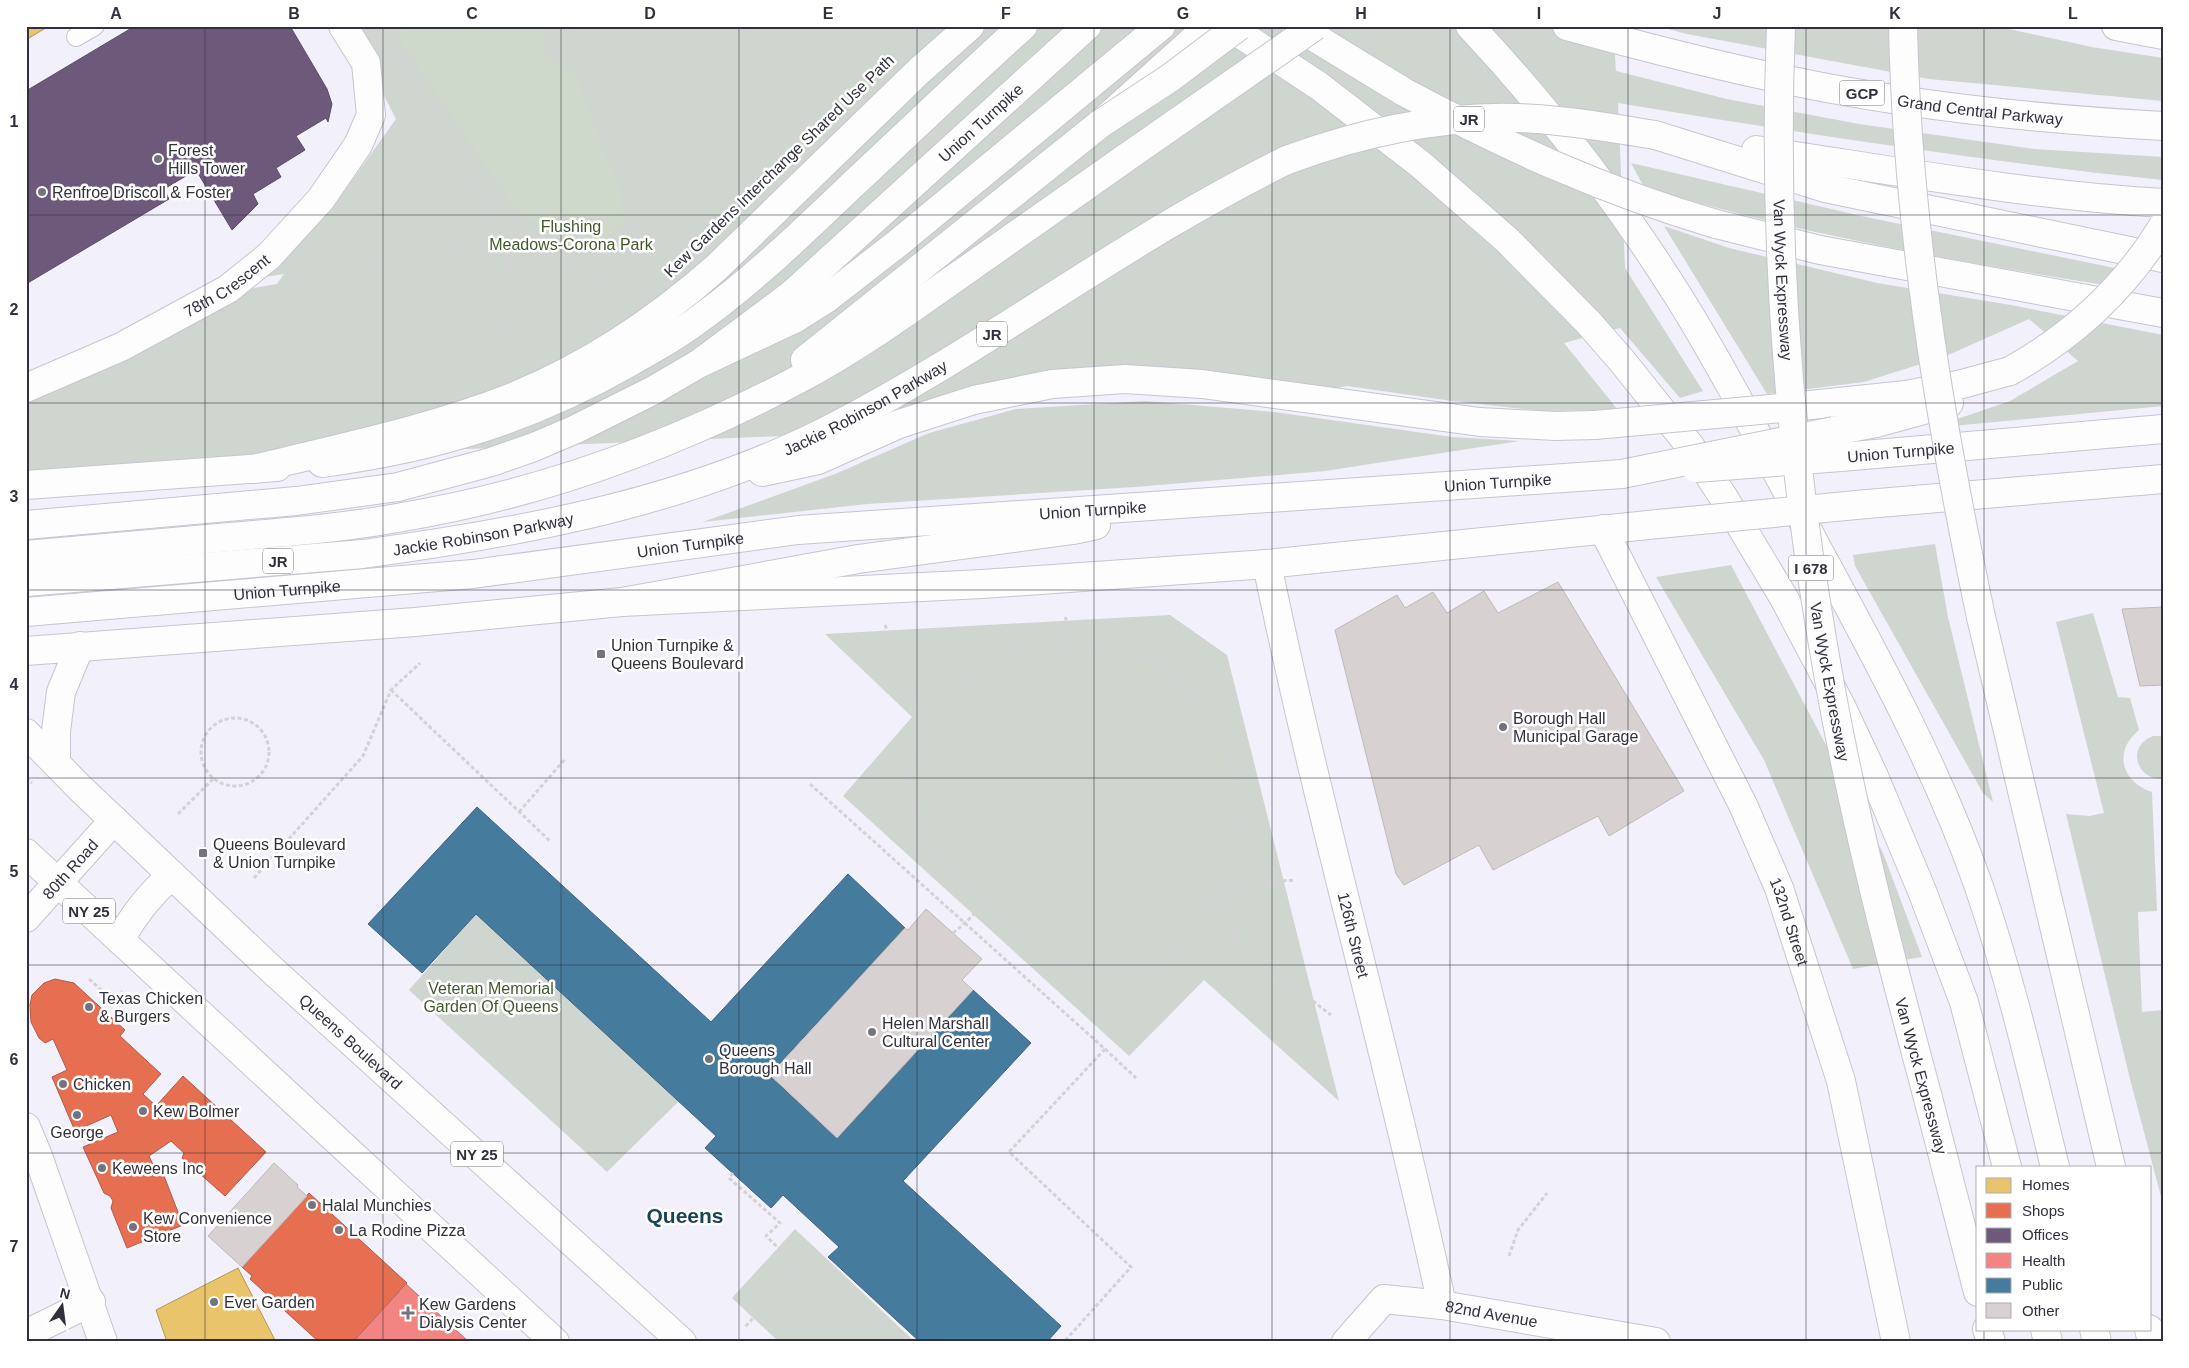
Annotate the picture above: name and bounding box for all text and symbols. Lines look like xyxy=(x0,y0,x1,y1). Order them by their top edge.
text: A xyxy=(110,5,122,22)
text: B xyxy=(288,5,300,22)
text: C xyxy=(466,5,478,22)
text: D xyxy=(644,5,656,22)
text: E xyxy=(823,5,834,22)
text: F xyxy=(1001,5,1011,22)
text: G xyxy=(1177,5,1189,22)
text: H xyxy=(1355,5,1367,22)
text: I xyxy=(1537,5,1541,22)
text: J xyxy=(1713,5,1721,22)
text: K xyxy=(1889,5,1901,22)
text: L xyxy=(2068,5,2078,22)
street label: Kew Gardens Interchange Shared Use Path xyxy=(661,51,897,281)
street label: Union Turnpike xyxy=(935,80,1026,165)
road number: GCP xyxy=(1840,80,1884,106)
street label: Grand Central Parkway xyxy=(1896,91,2063,128)
road number: JR xyxy=(1454,106,1484,132)
text: 1 xyxy=(10,113,19,130)
place label: Forest Hills Tower xyxy=(168,142,246,177)
marker: Forest Hills Tower xyxy=(152,153,164,165)
place label: Renfroe Driscoll & Foster xyxy=(52,184,231,201)
marker: Renfroe Driscoll & Foster xyxy=(36,186,48,198)
street label: Van Wyck Expressway xyxy=(1771,199,1796,361)
park label: Flushing Meadows-Corona Park xyxy=(489,218,654,253)
street label: 78th Crescent xyxy=(181,250,273,320)
text: 2 xyxy=(10,301,19,318)
road number: JR xyxy=(977,322,1007,346)
street label: Jackie Robinson Parkway xyxy=(781,356,950,458)
street label: Union Turnpike xyxy=(1846,439,1955,465)
street label: Union Turnpike xyxy=(1444,470,1552,495)
text: 3 xyxy=(10,488,19,505)
street label: Union Turnpike xyxy=(1038,498,1147,522)
street label: Jackie Robinson Parkway xyxy=(392,509,575,558)
street label: Union Turnpike xyxy=(636,529,745,560)
road number: JR xyxy=(263,548,293,574)
road number: I 678 xyxy=(1788,556,1834,580)
street label: Union Turnpike xyxy=(233,577,342,603)
street label: Van Wyck Expressway xyxy=(1808,601,1853,763)
place label: Union Turnpike & Queens Boulevard xyxy=(611,637,744,672)
marker: Union Turnpike & Queens Boulevard xyxy=(595,648,607,660)
text: 4 xyxy=(10,676,19,693)
place label: Borough Hall Municipal Garage xyxy=(1513,710,1639,745)
marker: Borough Hall Municipal Garage xyxy=(1497,721,1509,733)
street label: 80th Road xyxy=(39,836,101,902)
place label: Queens Boulevard & Union Turnpike xyxy=(213,836,346,871)
marker: Queens Boulevard & Union Turnpike xyxy=(197,847,209,859)
text: 5 xyxy=(10,863,19,880)
street label: 132nd Street xyxy=(1767,875,1812,968)
street label: 126th Street xyxy=(1335,891,1373,980)
road number: NY 25 xyxy=(63,898,115,924)
park label: Veteran Memorial Garden Of Queens xyxy=(423,980,559,1015)
place label: Texas Chicken & Burgers xyxy=(99,990,203,1025)
street label: Queens Boulevard xyxy=(296,991,406,1092)
street label: Van Wyck Expressway xyxy=(1892,996,1950,1156)
marker: Texas Chicken & Burgers xyxy=(83,1001,95,1013)
place label: Helen Marshall Cultural Center xyxy=(882,1015,990,1050)
marker: Helen Marshall Cultural Center xyxy=(866,1026,878,1038)
place label: Queens Borough Hall xyxy=(719,1042,812,1077)
text: 6 xyxy=(10,1051,19,1068)
marker: Queens Borough Hall xyxy=(703,1053,715,1065)
place label: Chicken xyxy=(73,1076,131,1093)
marker: Chicken xyxy=(57,1078,69,1090)
place label: Kew Bolmer xyxy=(153,1103,240,1120)
marker: Kew Bolmer xyxy=(137,1105,149,1117)
marker: George xyxy=(71,1109,83,1121)
place label: George xyxy=(50,1124,104,1141)
road number: NY 25 xyxy=(451,1142,503,1166)
place label: Keweens Inc xyxy=(112,1160,204,1177)
marker: Keweens Inc xyxy=(96,1162,108,1174)
legend xyxy=(1976,1166,2152,1330)
text: Homes xyxy=(2022,1176,2070,1193)
place label: Halal Munchies xyxy=(322,1197,431,1214)
marker: Halal Munchies xyxy=(306,1199,318,1211)
text: Shops xyxy=(2022,1202,2065,1219)
district label: Queens xyxy=(646,1204,724,1227)
place label: Kew Convenience Store xyxy=(143,1210,272,1245)
marker: Kew Convenience Store xyxy=(127,1221,139,1233)
place label: La Rodine Pizza xyxy=(349,1222,466,1239)
marker: La Rodine Pizza xyxy=(333,1224,345,1236)
text: Offices xyxy=(2022,1226,2068,1243)
text: 7 xyxy=(10,1238,19,1255)
text: Health xyxy=(2022,1252,2065,1269)
text: Public xyxy=(2022,1276,2063,1293)
north arrow xyxy=(38,1280,88,1330)
text: N xyxy=(58,1284,72,1302)
place label: Ever Garden xyxy=(224,1294,315,1311)
marker: Ever Garden xyxy=(208,1296,220,1308)
place label: Kew Gardens Dialysis Center xyxy=(419,1296,527,1331)
street label: 82nd Avenue xyxy=(1444,1297,1539,1330)
text: Other xyxy=(2022,1302,2060,1319)
marker: Kew Gardens Dialysis Center xyxy=(401,1306,415,1320)

